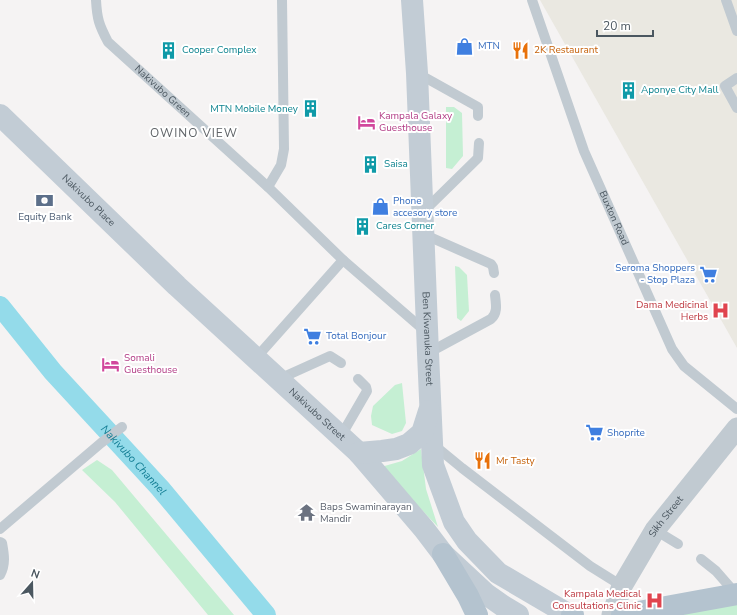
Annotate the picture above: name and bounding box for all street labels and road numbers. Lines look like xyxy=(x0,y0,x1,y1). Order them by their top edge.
street label: Nakivubo Green xyxy=(131,62,194,121)
street label: Nakivubo Place xyxy=(59,171,118,230)
street label: Buxton Road xyxy=(596,189,632,248)
street label: Ben Kiwanuka Street xyxy=(419,291,436,386)
street label: Nakivubo Street xyxy=(286,385,349,444)
street label: Sikh Street xyxy=(645,493,687,540)

